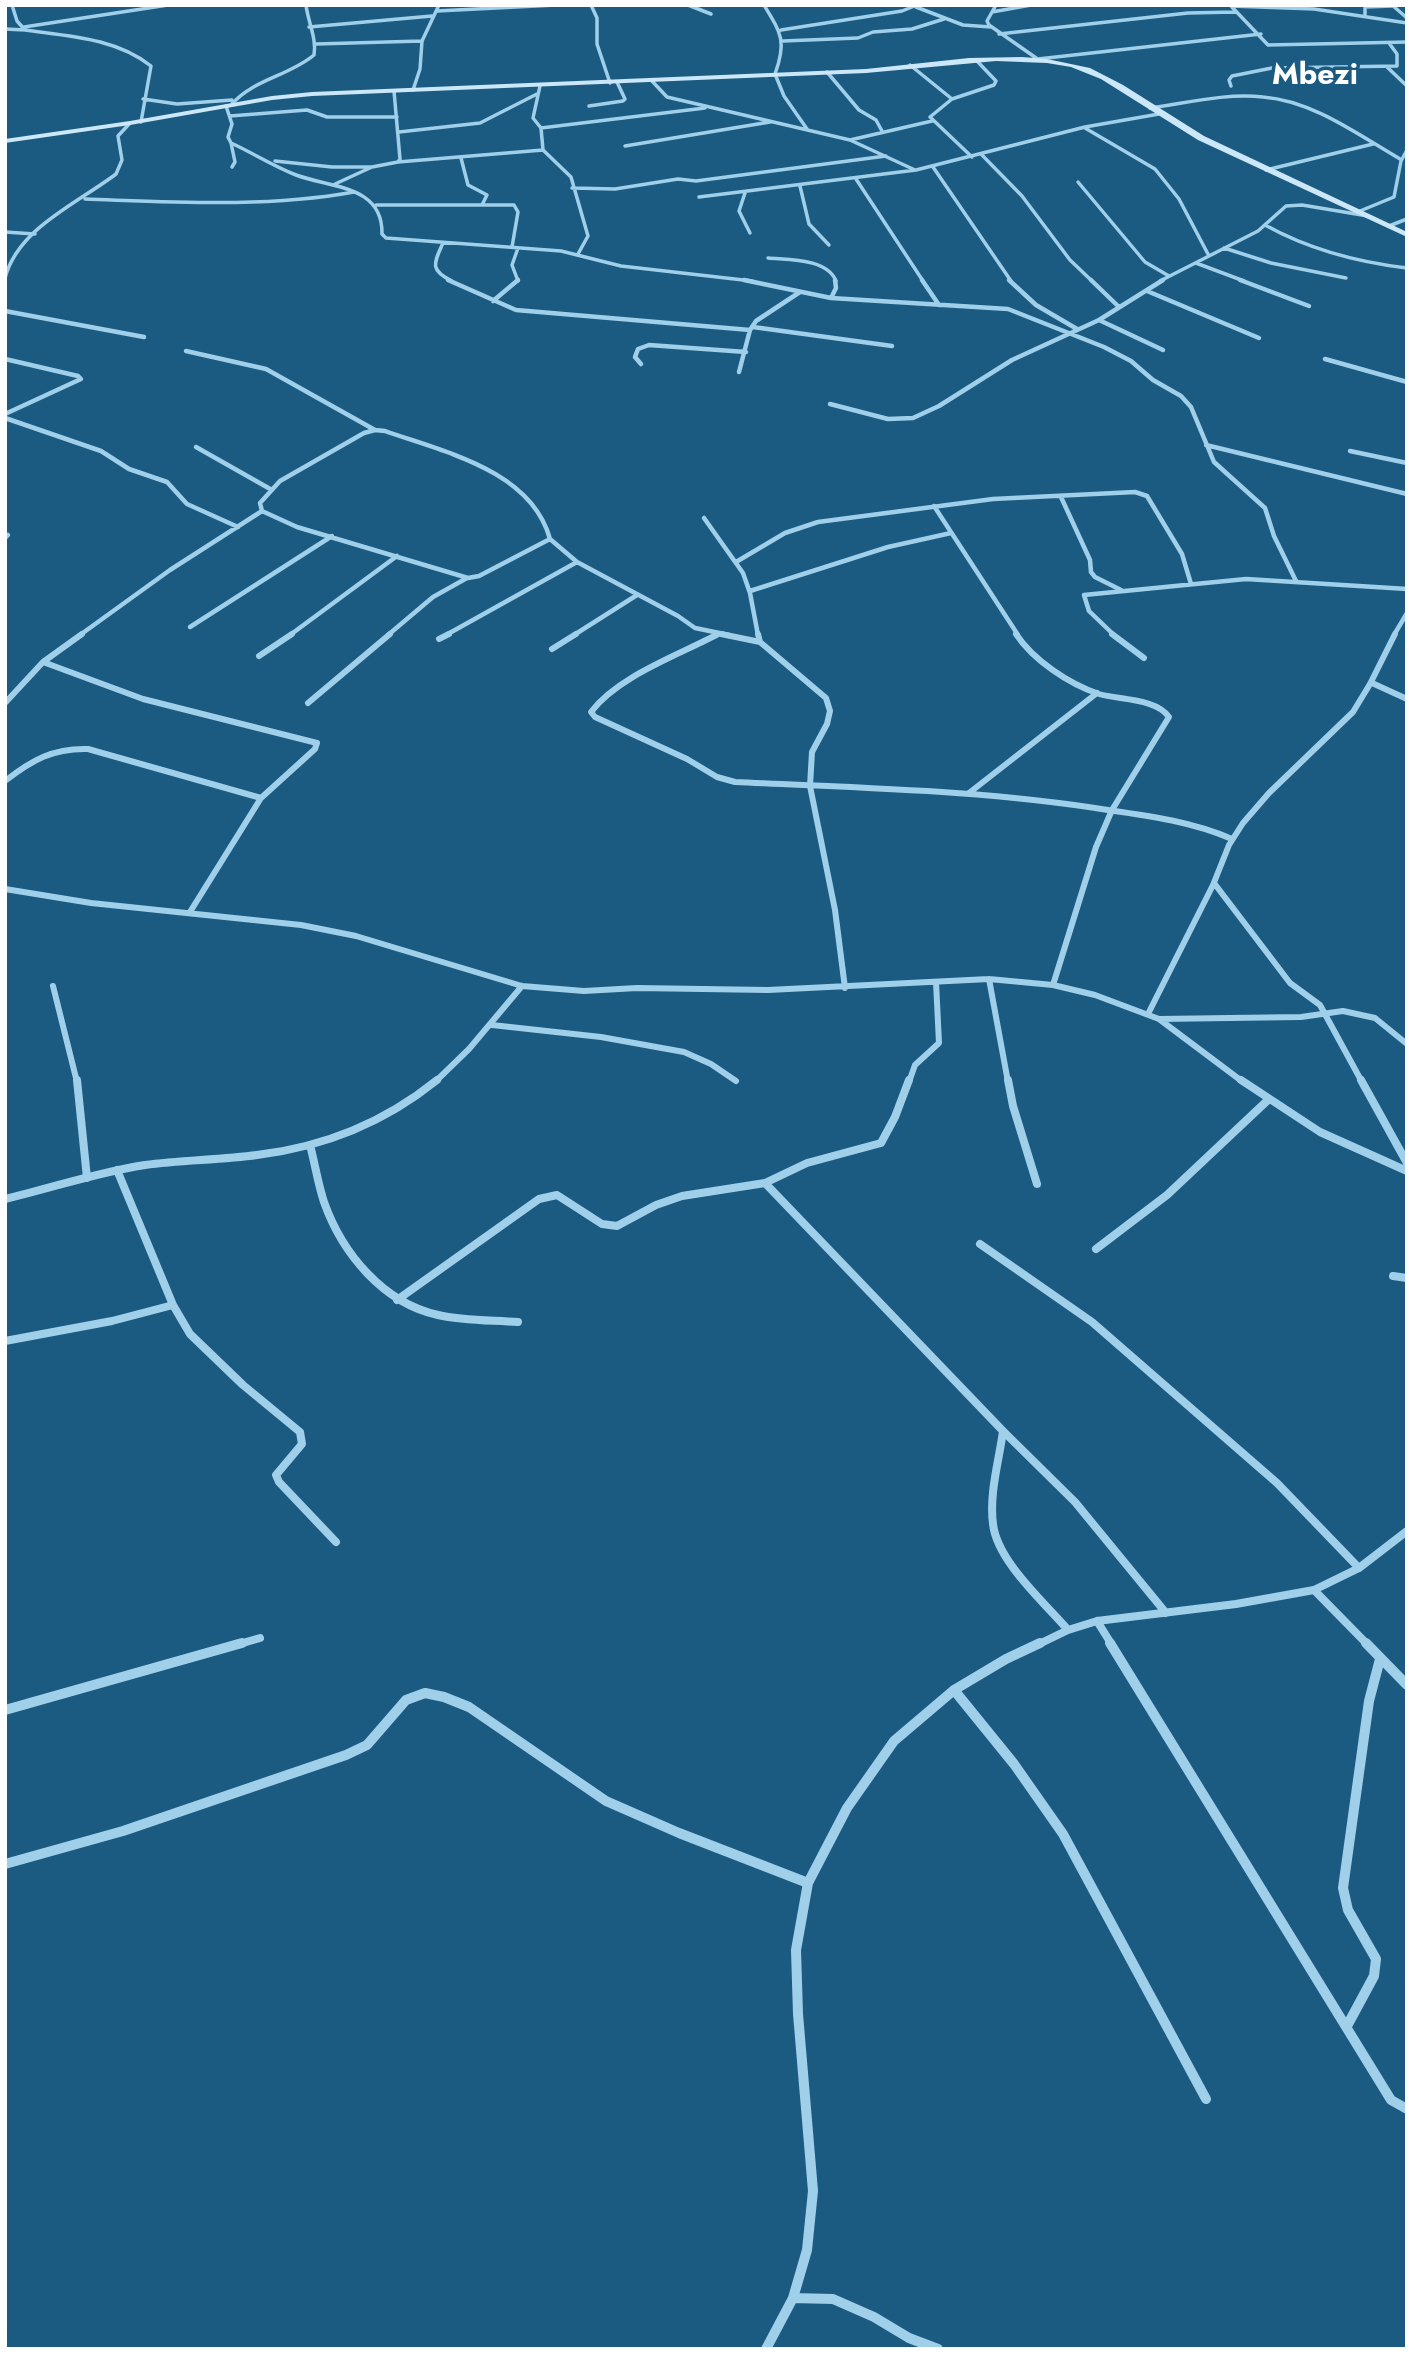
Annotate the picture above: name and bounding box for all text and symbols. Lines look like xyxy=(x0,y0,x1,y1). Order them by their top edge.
district label: Mbezi xyxy=(1272,59,1358,95)

